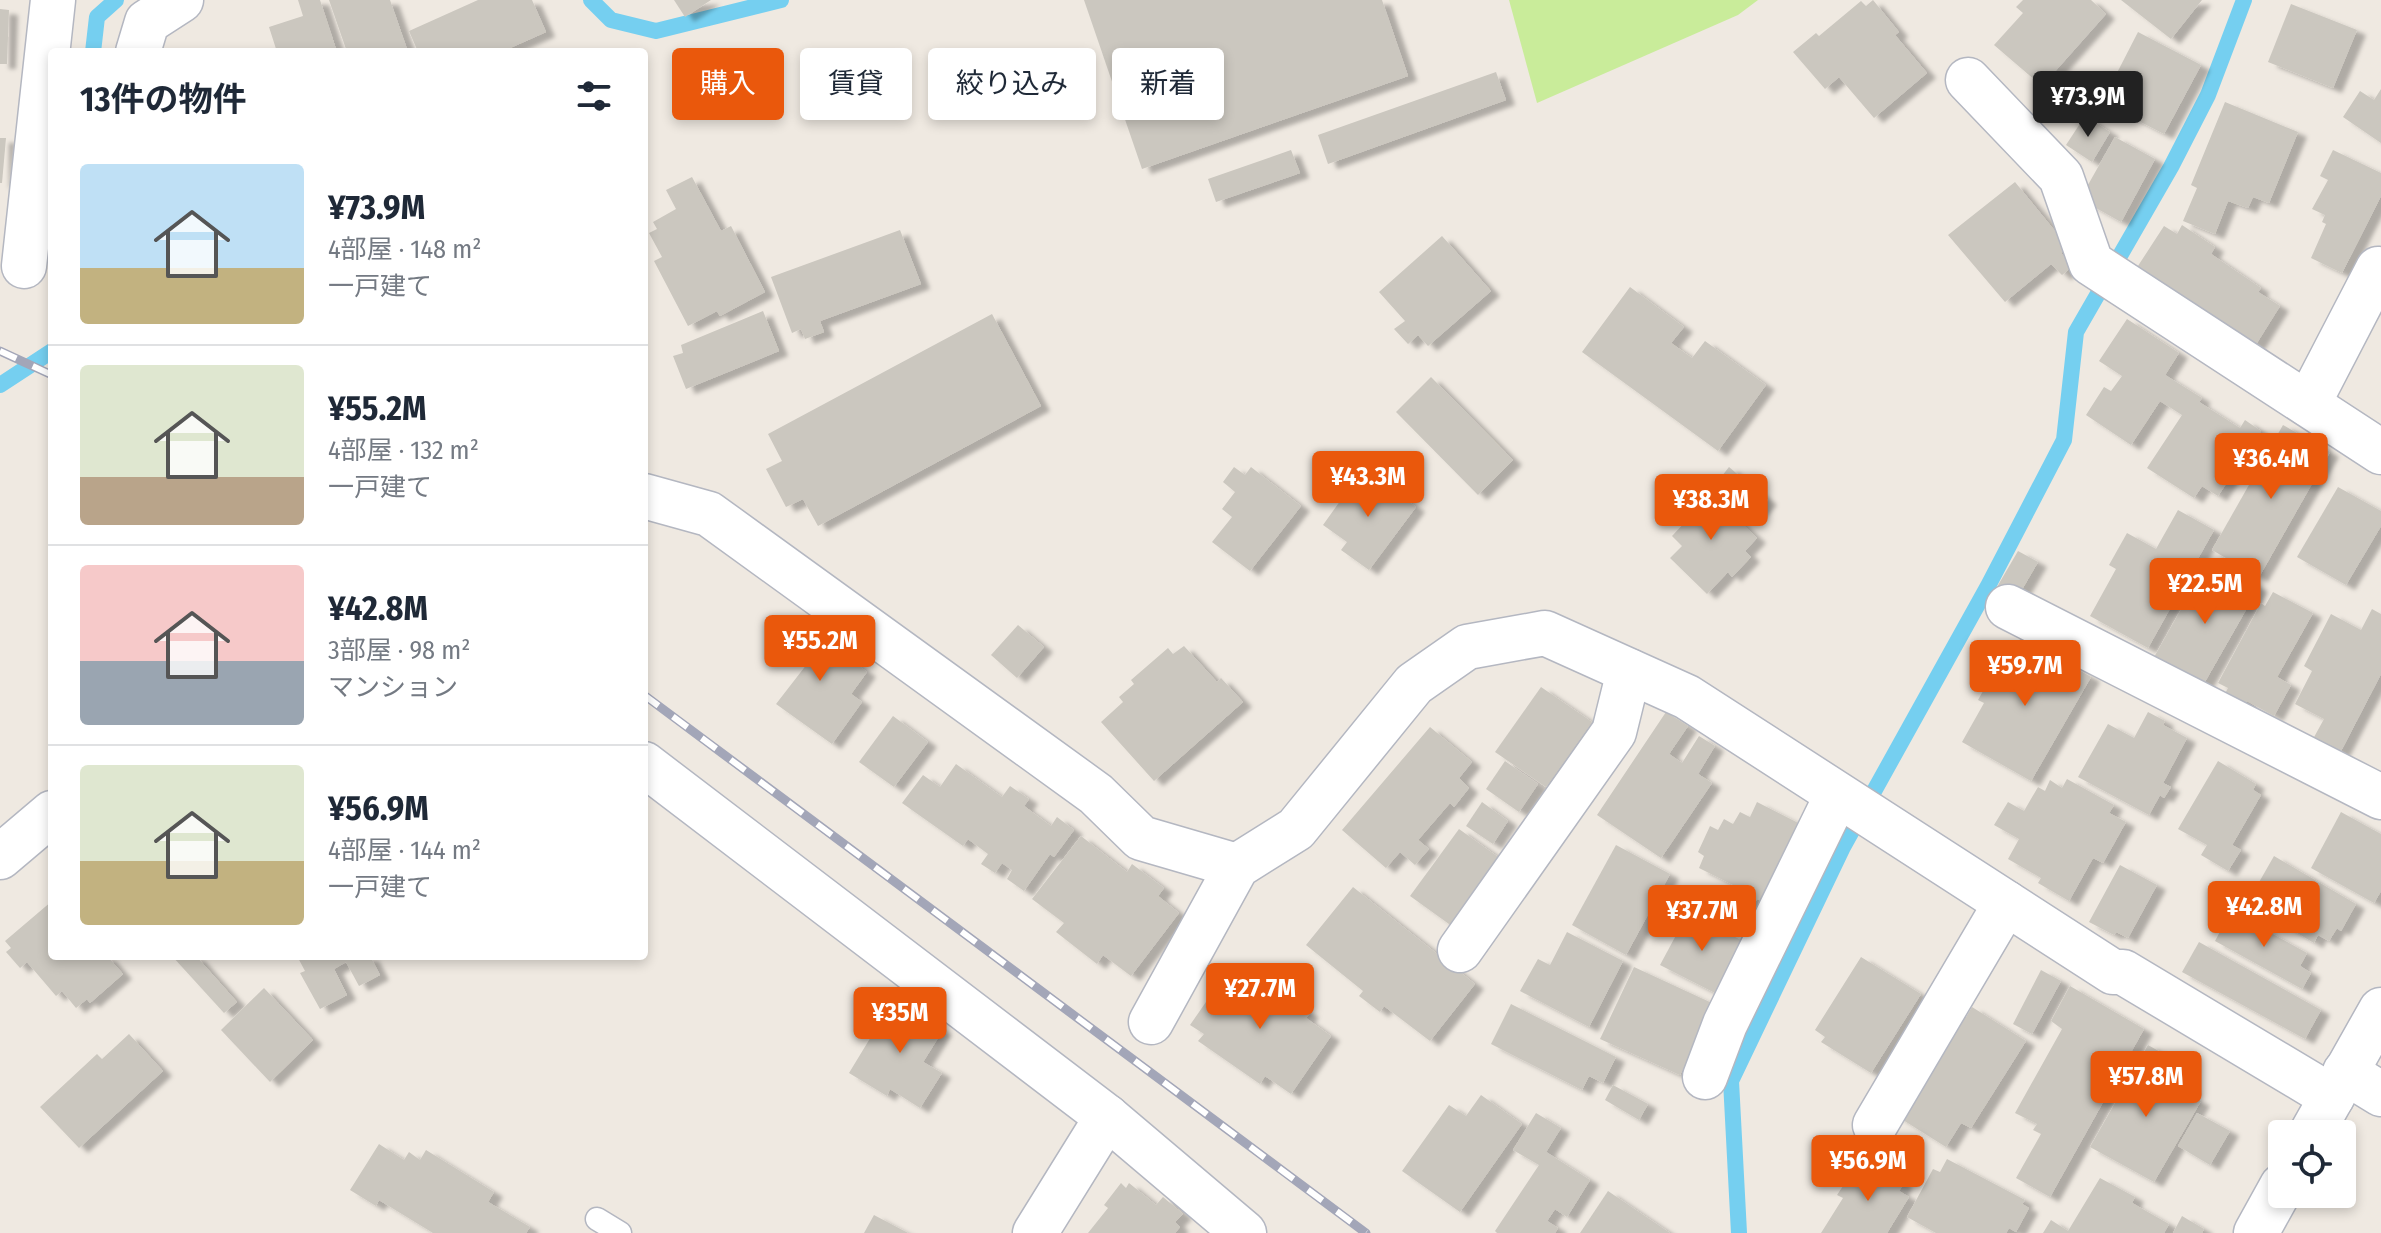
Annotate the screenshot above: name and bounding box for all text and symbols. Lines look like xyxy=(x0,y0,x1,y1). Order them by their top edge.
chip: 購入 xyxy=(672,48,784,120)
chip: 賃貸 xyxy=(800,48,912,120)
chip: 絞り込み xyxy=(928,48,1096,120)
chip: 新着 xyxy=(1112,48,1224,120)
pin: ¥73.9M xyxy=(2023,71,2153,139)
icon: filters xyxy=(572,74,616,118)
text: 13件の物件 xyxy=(80,79,246,120)
text: ¥73.9M xyxy=(2051,81,2125,112)
text: ¥73.9M xyxy=(328,187,425,228)
icon: home xyxy=(144,196,240,292)
text: 4部屋 · 148 m² xyxy=(328,234,481,265)
text: 一戸建て xyxy=(328,271,432,302)
text: ¥55.2M xyxy=(328,388,426,429)
icon: home xyxy=(144,397,240,493)
pin: ¥36.4M xyxy=(2206,433,2336,501)
text: 4部屋 · 132 m² xyxy=(328,435,479,466)
text: ¥36.4M xyxy=(2233,443,2309,474)
pin: ¥43.3M xyxy=(1303,451,1433,519)
text: ¥43.3M xyxy=(1330,461,1406,492)
text: 一戸建て xyxy=(328,472,432,503)
pin: ¥38.3M xyxy=(1646,474,1776,542)
text: ¥38.3M xyxy=(1673,484,1749,515)
pin: ¥22.5M xyxy=(2140,558,2270,626)
text: ¥22.5M xyxy=(2168,568,2242,599)
text: ¥42.8M xyxy=(328,588,428,629)
icon: home xyxy=(144,597,240,693)
pin: ¥55.2M xyxy=(755,615,885,683)
text: ¥55.2M xyxy=(782,625,858,656)
text: 3部屋 · 98 m² xyxy=(328,635,470,666)
pin: ¥59.7M xyxy=(1960,640,2090,708)
text: ¥59.7M xyxy=(1988,650,2062,681)
text: マンション xyxy=(328,672,458,703)
text: ¥56.9M xyxy=(328,788,429,829)
icon: home xyxy=(144,797,240,893)
text: 4部屋 · 144 m² xyxy=(328,835,481,866)
text: 一戸建て xyxy=(328,872,432,903)
pin: ¥42.8M xyxy=(2199,881,2329,949)
pin: ¥37.7M xyxy=(1637,885,1767,953)
text: ¥42.8M xyxy=(2226,891,2302,922)
text: ¥37.7M xyxy=(1666,895,1738,926)
pin: ¥27.7M xyxy=(1195,963,1325,1031)
text: ¥27.7M xyxy=(1224,973,1296,1004)
pin: ¥35M xyxy=(853,987,947,1055)
text: ¥35M xyxy=(872,997,928,1028)
pin: ¥57.8M xyxy=(2081,1051,2211,1119)
text: ¥57.8M xyxy=(2109,1061,2183,1092)
map controls xyxy=(2268,1120,2356,1208)
button: locate xyxy=(2268,1120,2356,1208)
pin: ¥56.9M xyxy=(1803,1135,1933,1203)
text: ¥56.9M xyxy=(1829,1145,1907,1176)

